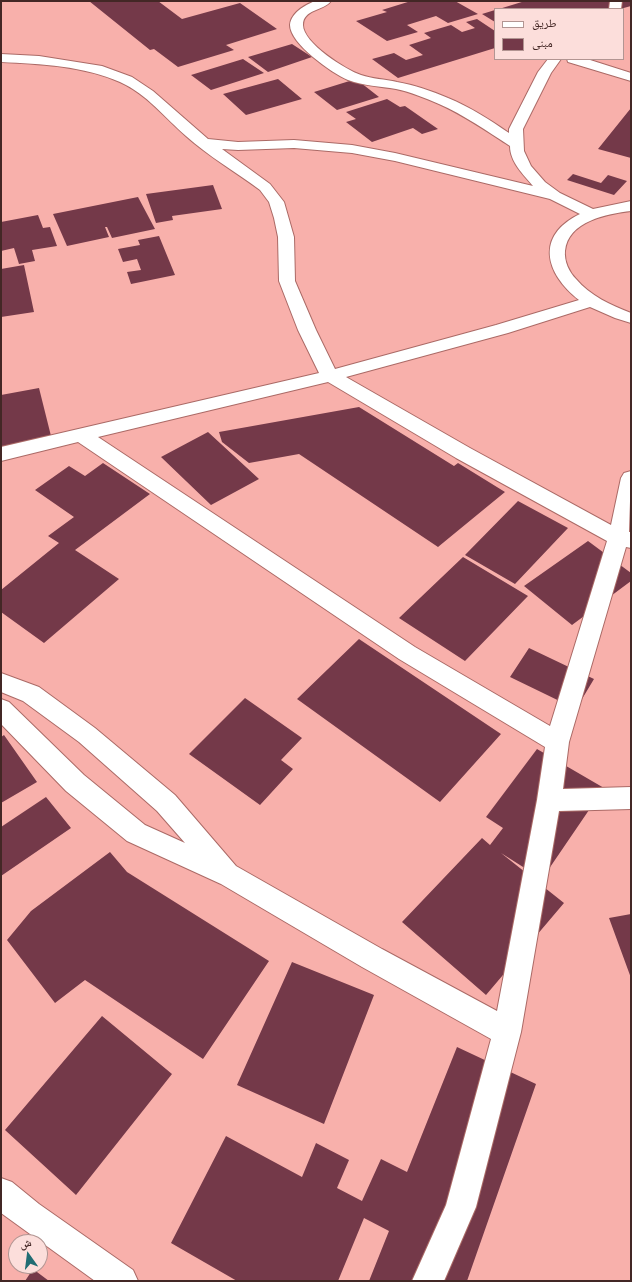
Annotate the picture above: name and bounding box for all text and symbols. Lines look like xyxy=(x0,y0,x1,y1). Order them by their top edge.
legend xyxy=(494,8,624,60)
text: طريق xyxy=(532,15,557,30)
text: مبنى xyxy=(532,35,553,50)
north arrow xyxy=(8,1234,48,1274)
text: ش xyxy=(18,1235,33,1252)

